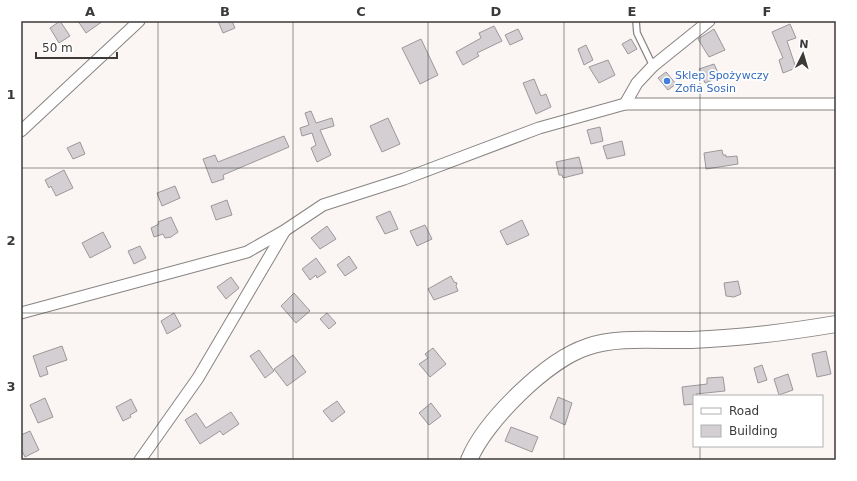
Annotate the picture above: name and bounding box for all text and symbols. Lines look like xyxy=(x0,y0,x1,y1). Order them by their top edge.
text: A xyxy=(85,4,95,19)
text: B xyxy=(220,4,230,19)
text: C xyxy=(356,4,366,19)
text: D xyxy=(491,4,502,19)
text: E xyxy=(628,4,636,19)
text: F xyxy=(763,4,771,19)
scale bar xyxy=(36,34,117,60)
north arrow xyxy=(783,34,823,74)
text: N xyxy=(799,38,809,51)
text: 50 m xyxy=(42,41,73,55)
place label: Sklep Spożywczy Zofia Sosin xyxy=(675,69,769,95)
marker: Sklep Spożywczy Zofia Sosin xyxy=(662,76,672,86)
text: 1 xyxy=(6,87,16,102)
text: 2 xyxy=(6,233,16,248)
text: 3 xyxy=(6,379,16,394)
legend xyxy=(693,395,823,447)
text: Road xyxy=(729,404,759,418)
text: Building xyxy=(729,424,778,438)

